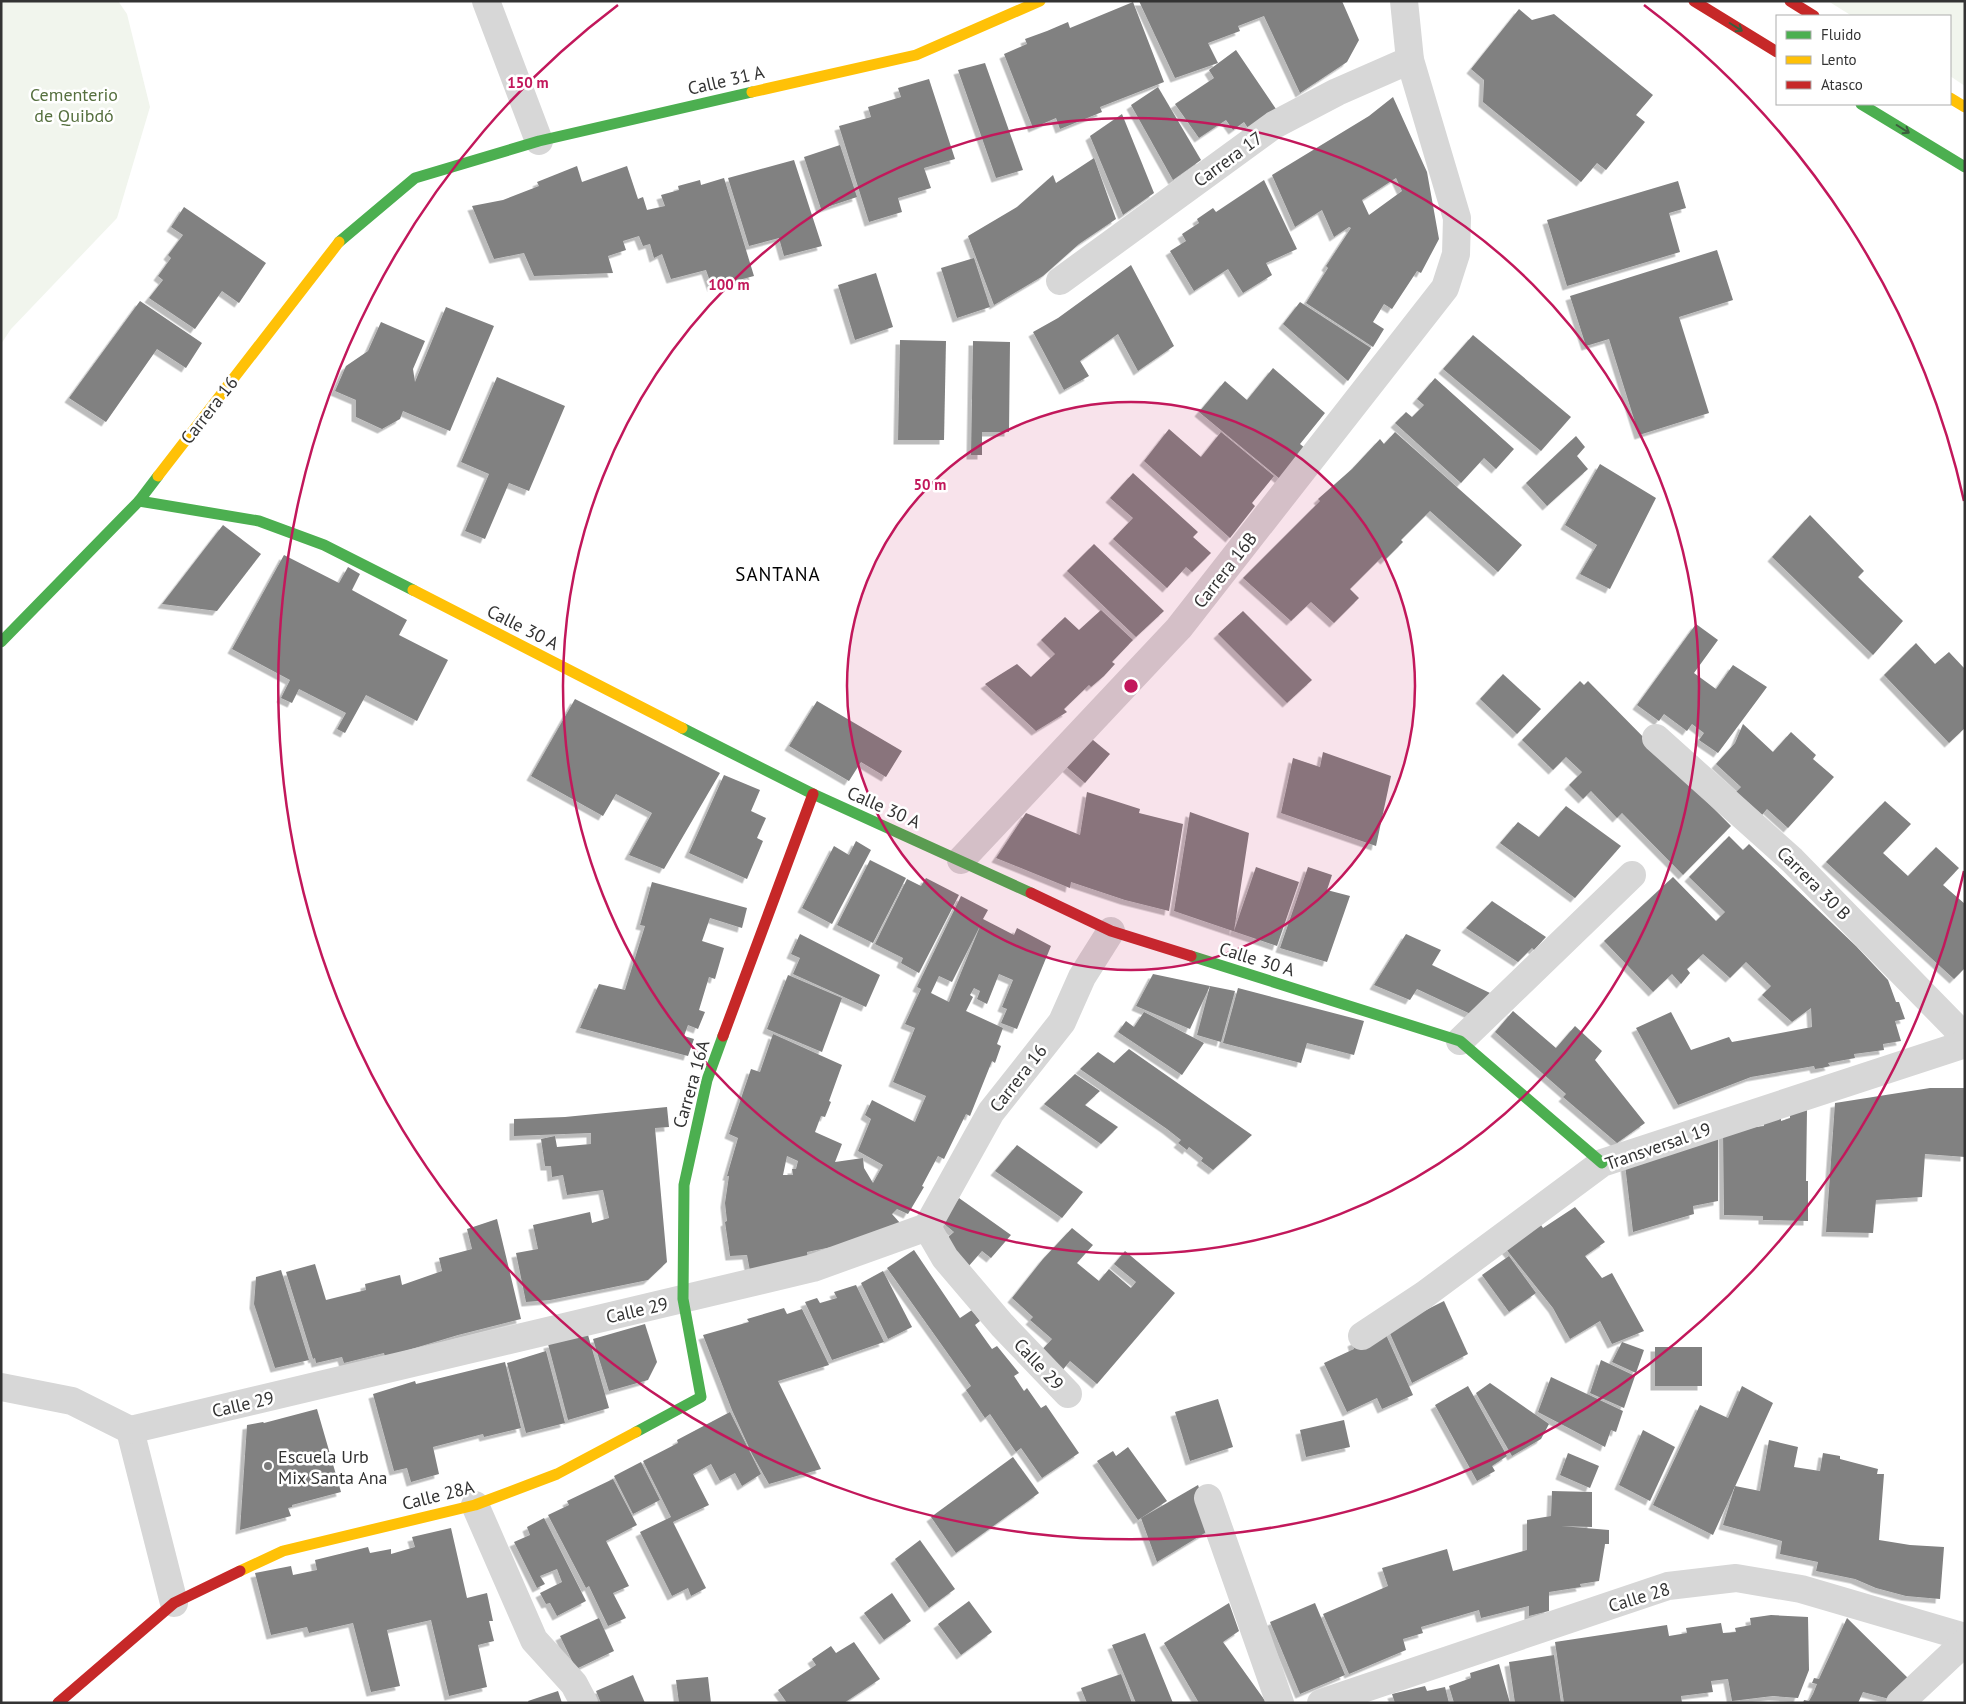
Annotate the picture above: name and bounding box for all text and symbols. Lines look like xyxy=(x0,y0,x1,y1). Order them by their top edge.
legend xyxy=(1776,15,1951,105)
one-way arrow xyxy=(1728,22,1742,32)
text: Fluido xyxy=(1821,25,1861,44)
text: Lento xyxy=(1821,50,1857,69)
street label: Calle 31 A xyxy=(686,60,767,100)
text: 150 m xyxy=(507,73,549,92)
text: Atasco xyxy=(1821,75,1863,94)
park label: Cementerio de Quibdó xyxy=(30,83,118,127)
one-way arrow xyxy=(1895,125,1909,135)
street label: Carrera 17 xyxy=(1189,126,1267,192)
text: 100 m xyxy=(708,275,750,294)
street label: Carrera 16 xyxy=(175,371,243,449)
text: 50 m xyxy=(914,475,946,494)
street label: Carrera 16B xyxy=(1188,527,1262,613)
district label: SANTANA xyxy=(735,562,821,586)
street label: Calle 30 A xyxy=(483,599,563,655)
centre of rings xyxy=(1122,677,1140,695)
street label: Calle 30 A xyxy=(844,781,925,834)
street label: Carrera 30 B xyxy=(1772,841,1856,925)
street label: Calle 30 A xyxy=(1216,937,1298,981)
street label: Carrera 16A xyxy=(668,1037,715,1131)
street label: Carrera 16 xyxy=(984,1039,1052,1117)
street label: Transversal 19 xyxy=(1602,1117,1714,1175)
street label: Calle 29 xyxy=(604,1292,670,1328)
street label: Calle 29 xyxy=(1009,1333,1069,1395)
street label: Calle 29 xyxy=(210,1386,276,1422)
place label: Escuela Urb Mix Santa Ana xyxy=(278,1445,388,1489)
marker: Escuela Urb Mix Santa Ana xyxy=(262,1460,274,1472)
street label: Calle 28A xyxy=(400,1475,477,1515)
street label: Calle 28 xyxy=(1606,1577,1672,1617)

